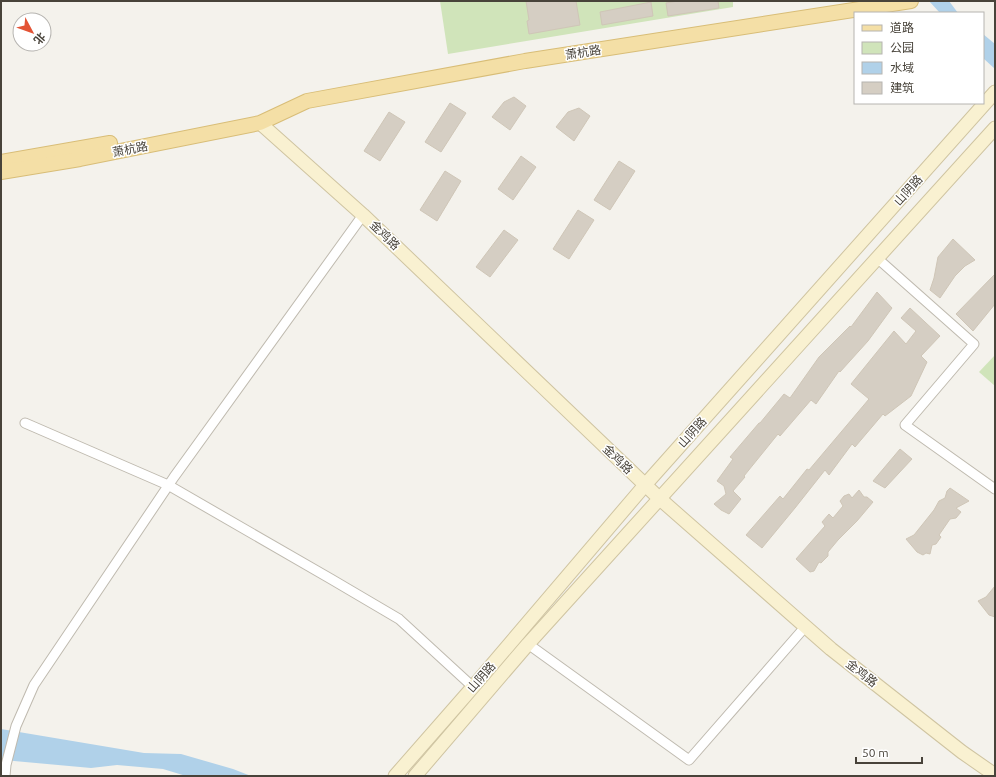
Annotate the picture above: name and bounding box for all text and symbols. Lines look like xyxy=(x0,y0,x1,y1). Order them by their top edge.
north arrow xyxy=(12,12,52,52)
legend xyxy=(854,12,984,104)
text: 道路 xyxy=(890,21,914,34)
text: 北 xyxy=(31,30,48,47)
text: 公园 xyxy=(890,41,914,54)
street label: 萧杭路 xyxy=(564,43,602,61)
text: 水域 xyxy=(890,61,914,74)
text: 建筑 xyxy=(890,81,914,94)
street label: 萧杭路 xyxy=(111,139,149,159)
street label: 山阴路 xyxy=(891,172,925,208)
street label: 金鸡路 xyxy=(368,218,402,252)
street label: 山阴路 xyxy=(675,414,709,450)
street label: 金鸡路 xyxy=(601,442,635,476)
street label: 金鸡路 xyxy=(844,657,880,689)
street label: 山阴路 xyxy=(464,659,498,695)
scale bar xyxy=(856,739,922,765)
text: 50 m xyxy=(862,746,889,759)

